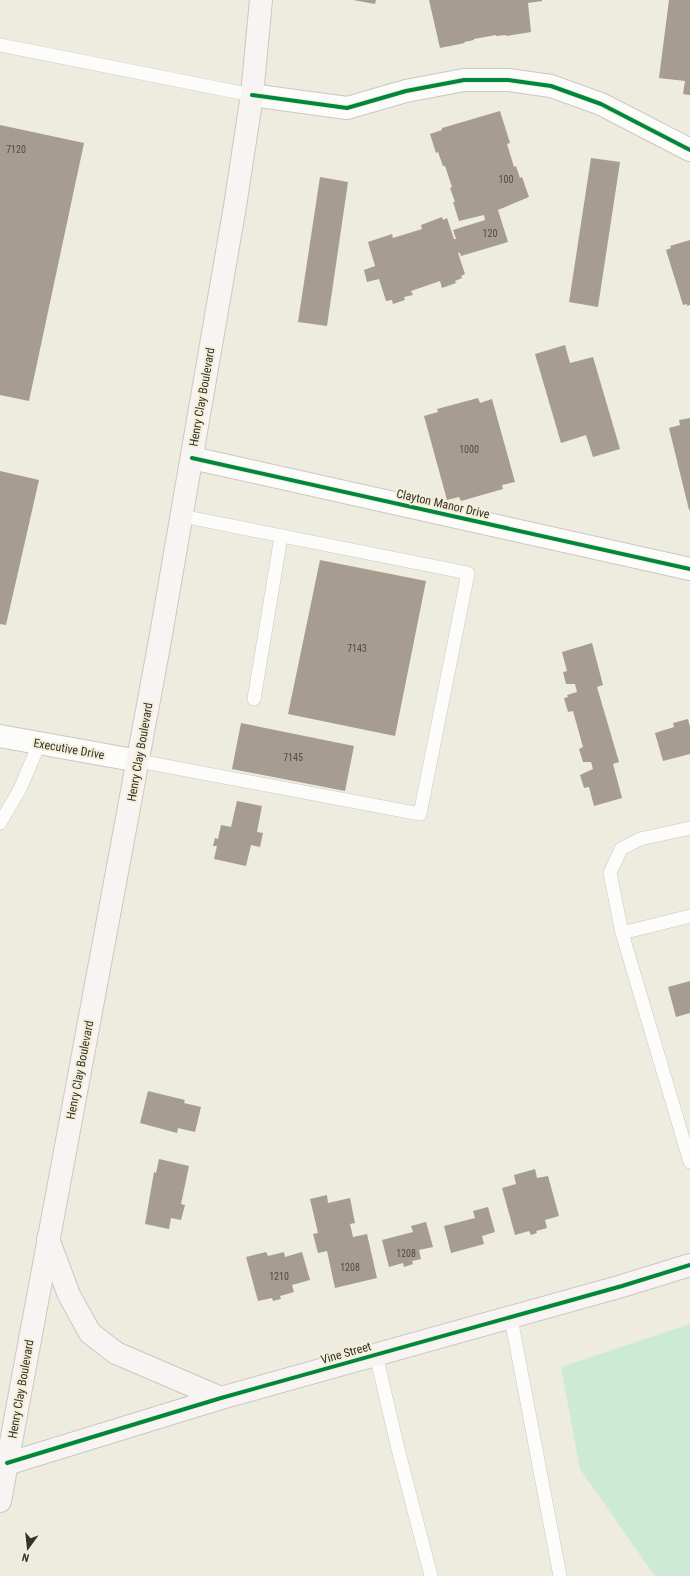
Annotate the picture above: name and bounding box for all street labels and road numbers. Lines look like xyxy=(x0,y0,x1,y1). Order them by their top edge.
street label: Henry Clay Boulevard xyxy=(186,346,218,448)
street label: Clayton Manor Drive xyxy=(395,486,491,522)
street label: Henry Clay Boulevard xyxy=(124,701,156,803)
street label: Executive Drive xyxy=(32,736,106,762)
street label: Henry Clay Boulevard xyxy=(64,1019,96,1121)
street label: Henry Clay Boulevard xyxy=(5,1338,37,1440)
street label: Vine Street xyxy=(319,1339,373,1367)

